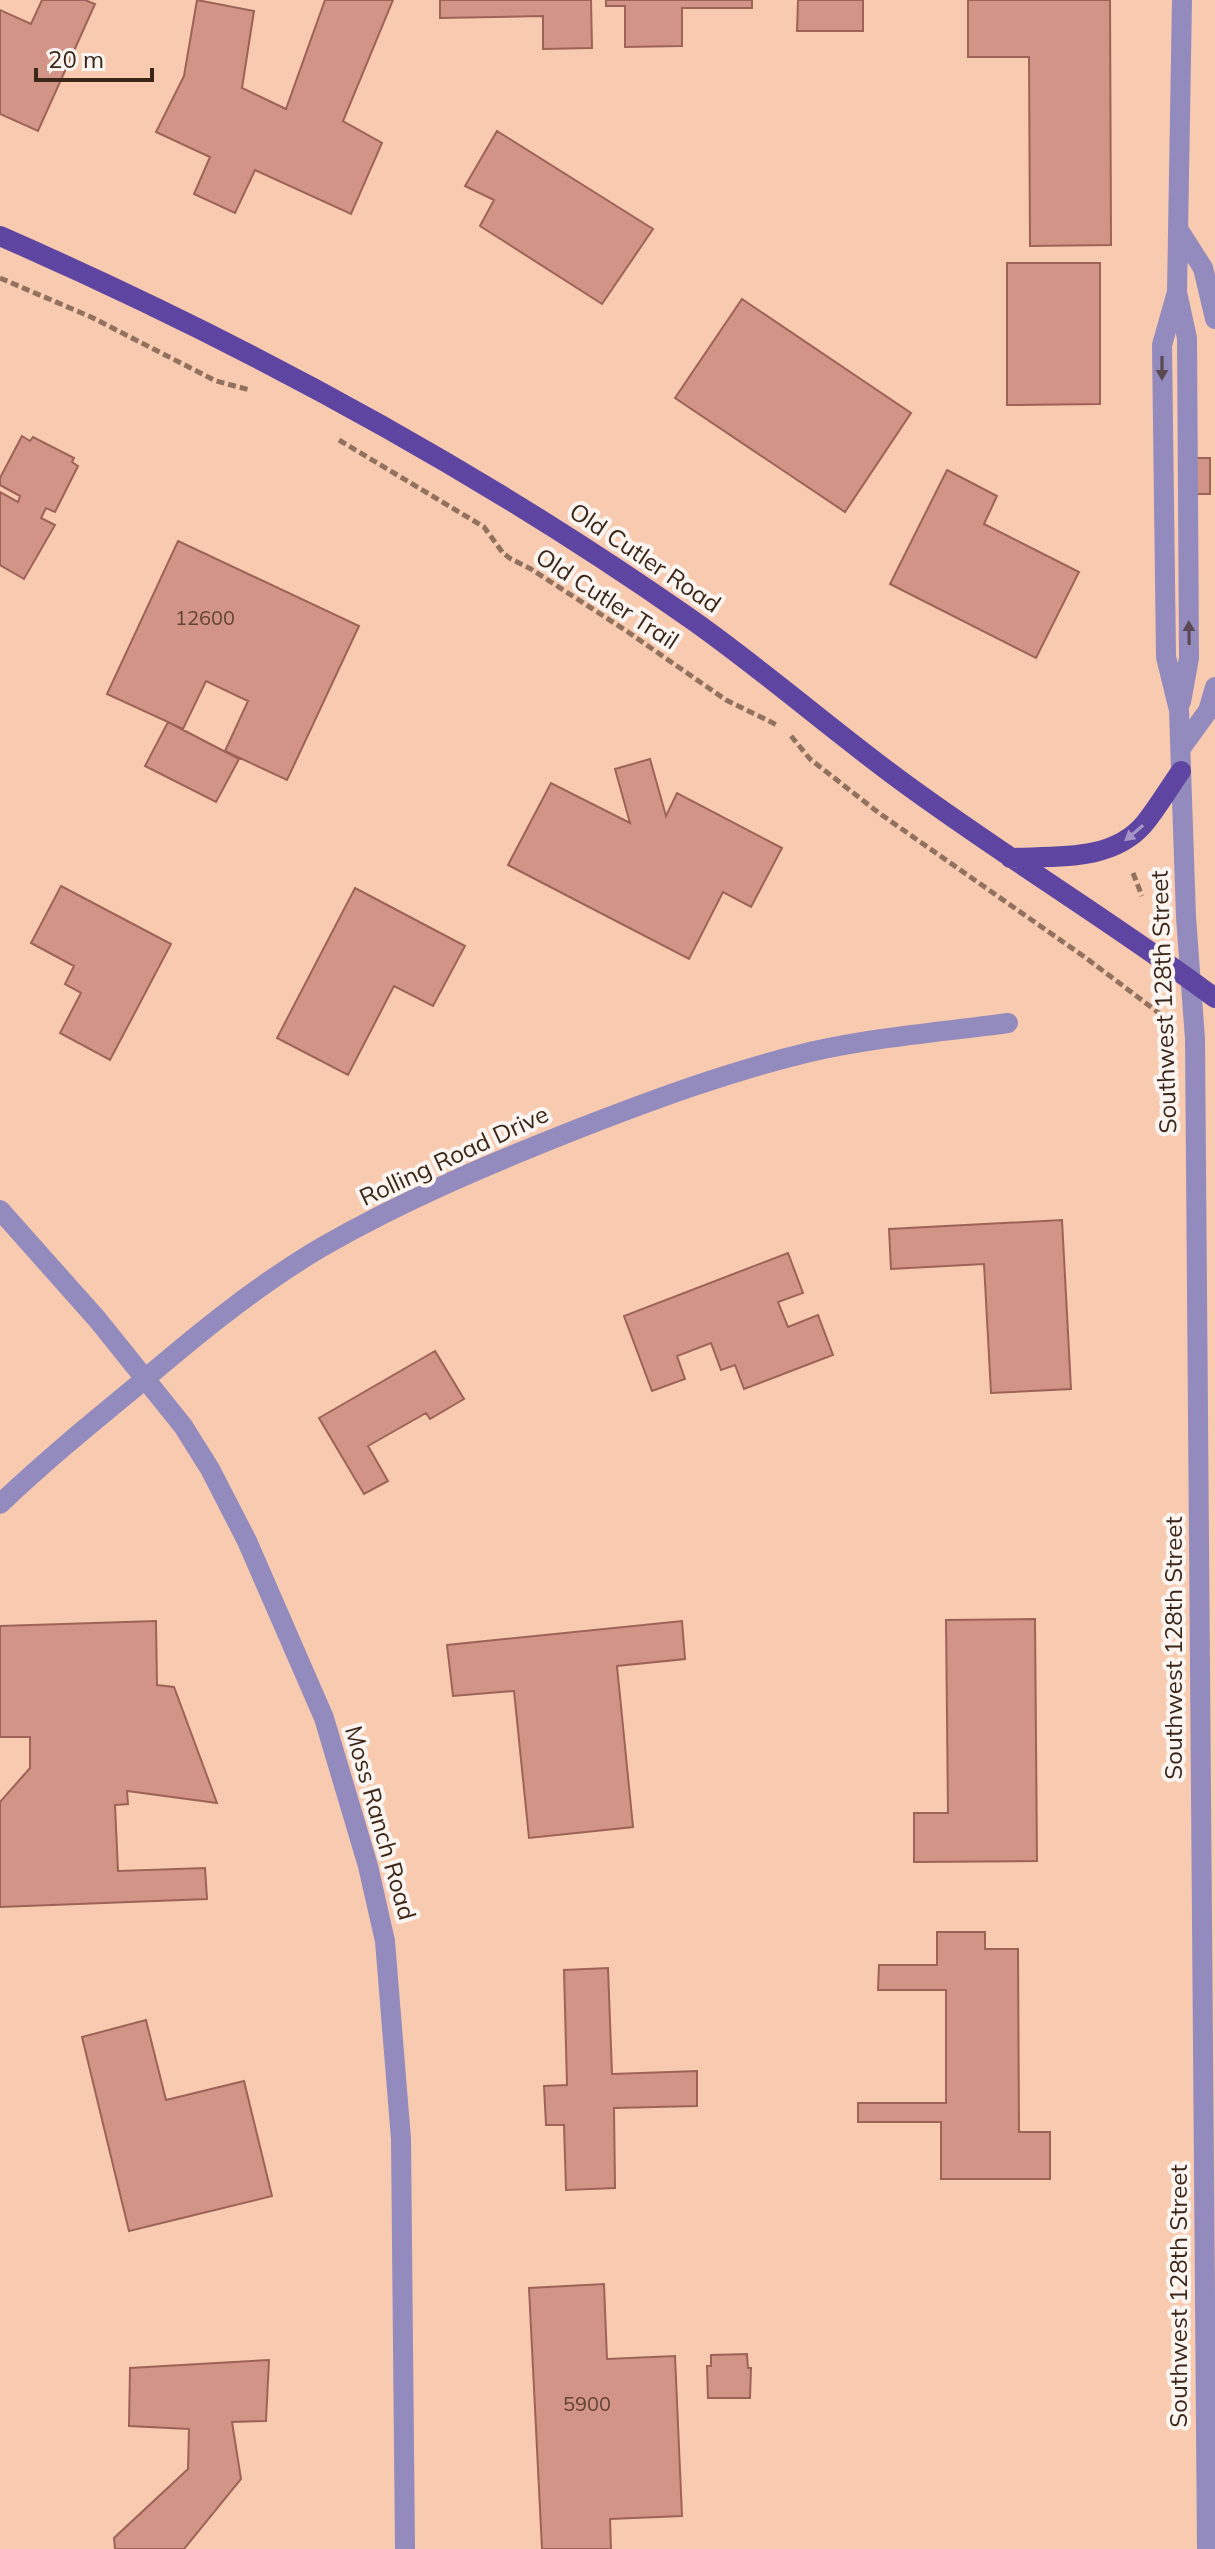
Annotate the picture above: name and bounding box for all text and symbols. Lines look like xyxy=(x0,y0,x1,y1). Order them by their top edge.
scale bar xyxy=(36,32,152,82)
text: 20 m xyxy=(48,44,104,74)
one-way arrow xyxy=(1156,356,1168,381)
street label: Old Cutler Road xyxy=(564,496,727,619)
street label: Old Cutler Trail xyxy=(531,541,685,655)
house number: 12600 xyxy=(175,605,235,630)
one-way arrow xyxy=(1183,620,1195,645)
one-way arrow xyxy=(1124,824,1144,841)
street label: Southwest 128th Street xyxy=(1143,870,1183,1134)
street label: Rolling Road Drive xyxy=(354,1098,553,1212)
street label: Southwest 128th Street xyxy=(1158,1516,1188,1780)
street label: Moss Ranch Road xyxy=(339,1722,423,1923)
street label: Southwest 128th Street xyxy=(1163,2164,1193,2428)
house number: 5900 xyxy=(563,2391,611,2416)

